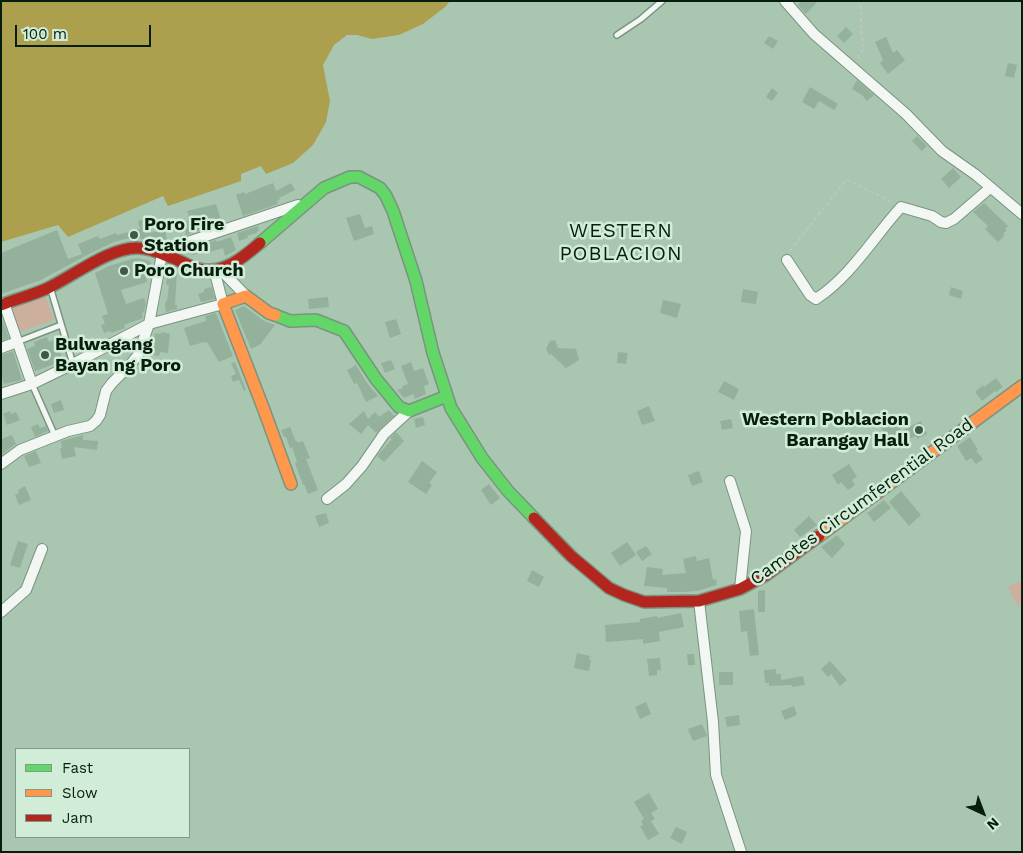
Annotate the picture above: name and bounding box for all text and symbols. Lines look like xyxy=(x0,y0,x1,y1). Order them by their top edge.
scale bar xyxy=(18,15,154,47)
text: 100 m xyxy=(23,25,67,43)
place label: Poro Fire Station xyxy=(144,214,224,256)
district label: WESTERN POBLACION xyxy=(558,219,684,266)
marker: Poro Fire Station xyxy=(128,229,140,241)
place label: Poro Church xyxy=(134,260,244,282)
marker: Poro Church xyxy=(118,265,130,277)
place label: Bulwagang Bayan ng Poro xyxy=(55,334,181,376)
marker: Bulwagang Bayan ng Poro xyxy=(39,349,51,361)
place label: Western Poblacion Barangay Hall xyxy=(742,409,909,452)
street label: Camotes Circumferential Road xyxy=(746,414,978,590)
marker: Western Poblacion Barangay Hall xyxy=(913,424,925,436)
legend xyxy=(15,748,190,838)
text: Fast xyxy=(62,759,93,777)
text: Slow xyxy=(62,784,98,802)
north arrow xyxy=(958,788,1008,838)
text: Jam xyxy=(62,809,93,827)
text: N xyxy=(984,815,1002,833)

